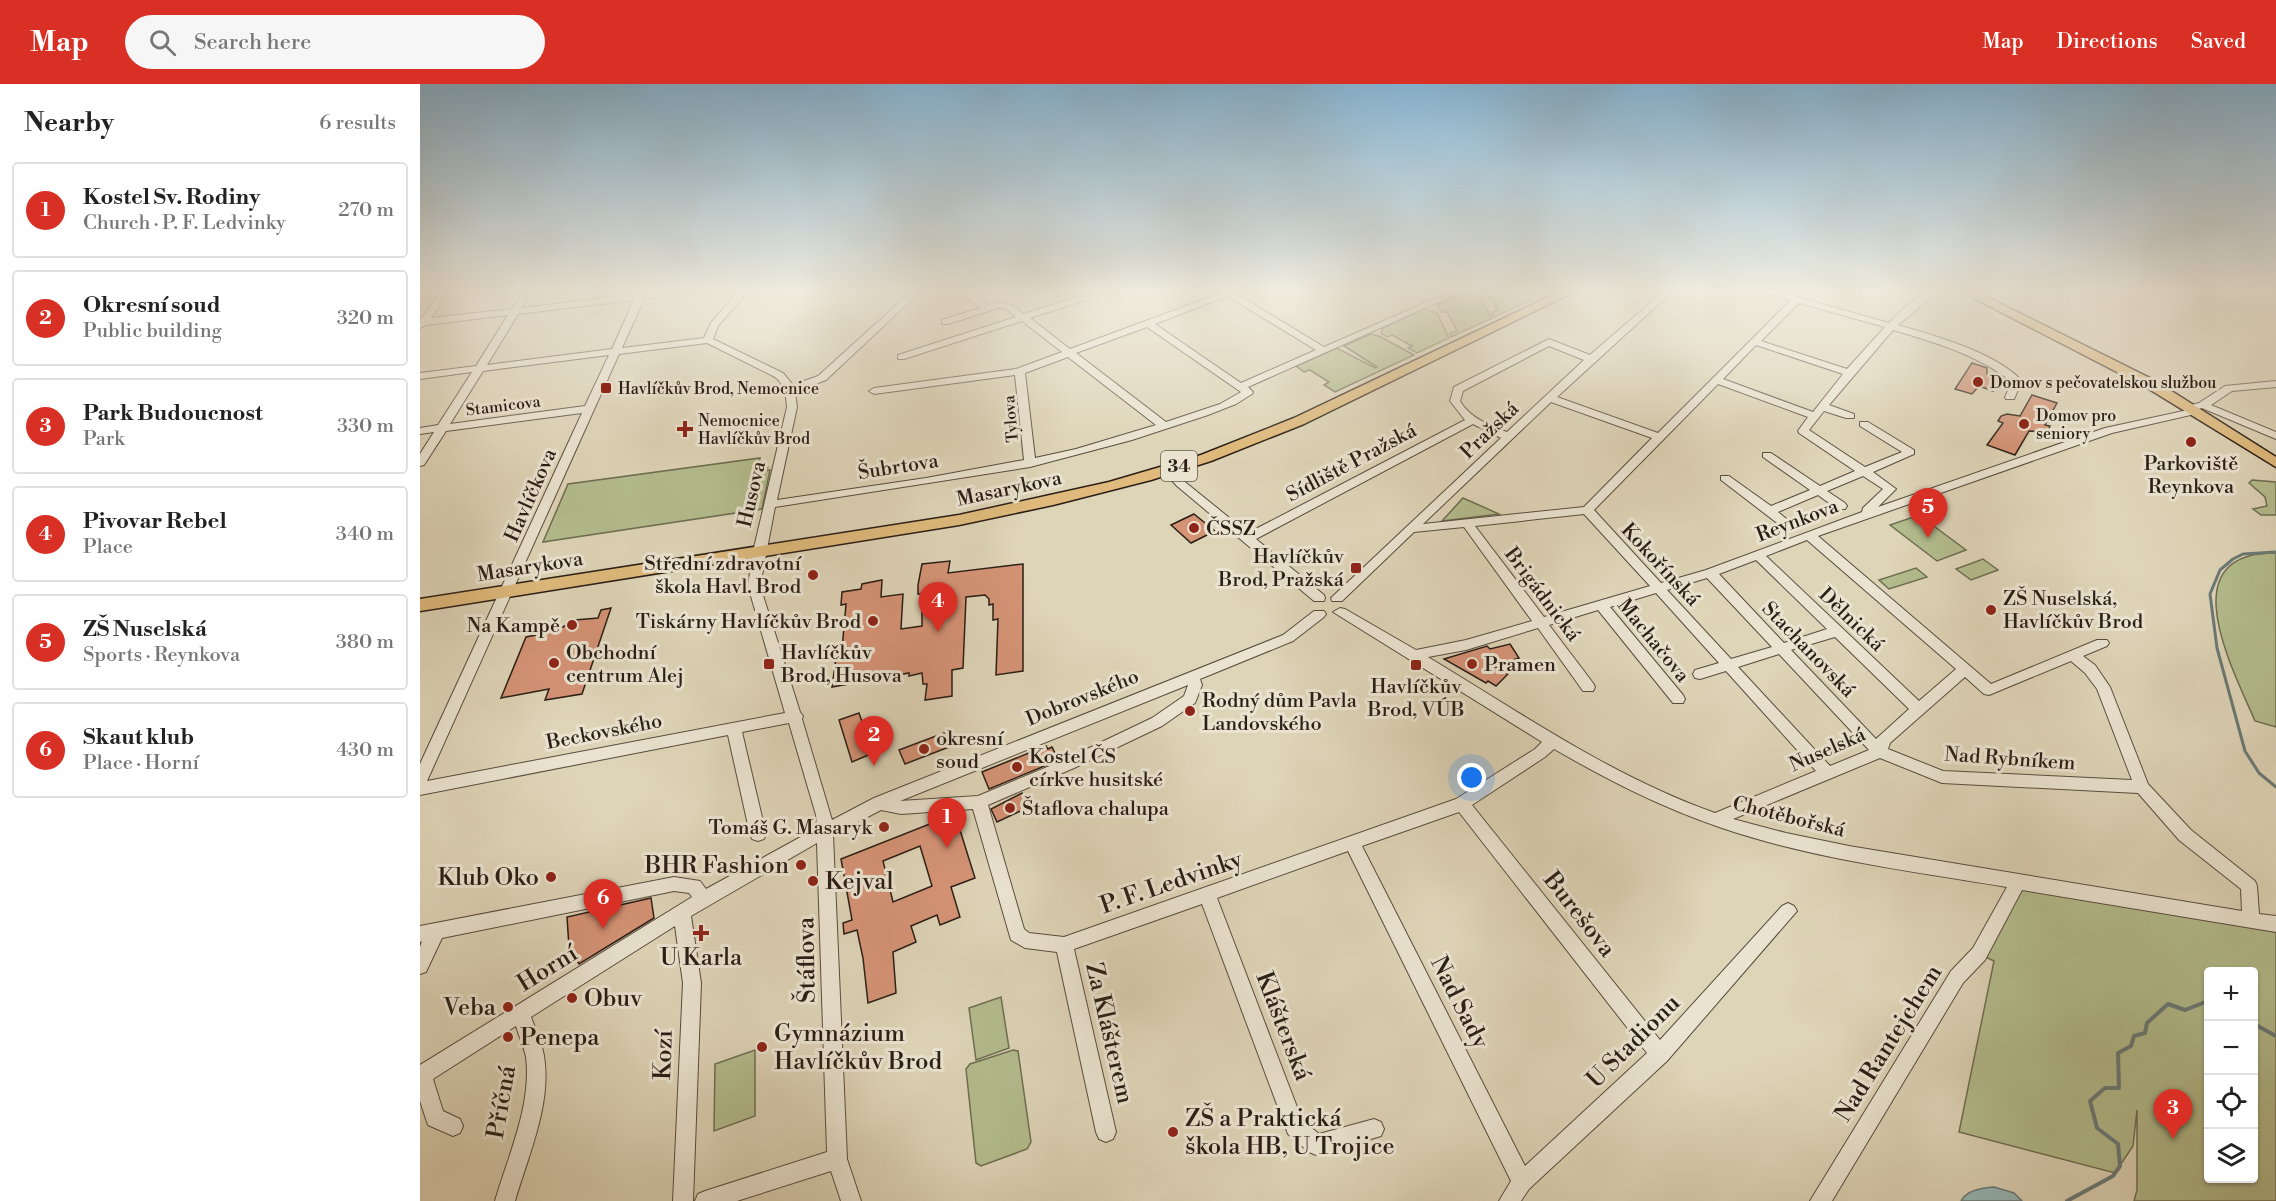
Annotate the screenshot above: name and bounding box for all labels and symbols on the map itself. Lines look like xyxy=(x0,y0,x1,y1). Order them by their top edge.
place label: Domov s pečovatelskou službou xyxy=(1990,373,2216,393)
marker: Domov s pečovatelskou službou xyxy=(1971,375,1985,389)
place label: Havlíčkův Brod, Nemocnice xyxy=(618,379,819,399)
marker: Havlíčkův Brod, Nemocnice xyxy=(599,381,613,395)
street label: Stamicova xyxy=(465,391,543,421)
street label: Tylova xyxy=(999,394,1023,443)
street label: Pražská xyxy=(1455,396,1525,465)
place label: Domov pro seniory xyxy=(2036,406,2116,444)
place label: Nemocnice Havlíčkův Brod xyxy=(698,411,810,449)
marker: Domov pro seniory xyxy=(2017,417,2031,431)
street label: Sídliště Pražská xyxy=(1282,418,1422,508)
marker: Nemocnice Havlíčkův Brod xyxy=(676,420,694,438)
marker: Parkoviště Reynkova xyxy=(2184,435,2198,449)
street label: Havlíčkova xyxy=(500,444,563,546)
street label: Šubrtova xyxy=(856,448,941,486)
road number: 34 xyxy=(1161,451,1197,481)
place label: Parkoviště Reynkova xyxy=(2144,452,2238,500)
street label: Husova xyxy=(733,458,772,530)
street label: Masarykova xyxy=(954,466,1065,513)
pin: 5 xyxy=(1908,488,1948,538)
street label: Reynkova xyxy=(1753,494,1843,549)
place label: ČSSZ xyxy=(1206,516,1256,542)
street label: Kokořínská xyxy=(1615,518,1705,612)
marker: ČSSZ xyxy=(1187,521,1201,535)
street label: Brigádnická xyxy=(1498,542,1586,648)
place label: Havlíčkův Brod, Pražská xyxy=(1217,545,1345,593)
street label: Masarykova xyxy=(476,547,586,588)
place label: Střední zdravotní škola Havl. Brod xyxy=(644,552,802,600)
marker: Havlíčkův Brod, Pražská xyxy=(1349,561,1363,575)
marker: Střední zdravotní škola Havl. Brod xyxy=(806,568,820,582)
pin: 4 xyxy=(918,582,958,632)
street label: Dělnická xyxy=(1813,583,1890,658)
place label: ZŠ Nuselská, Havlíčkův Brod xyxy=(2003,586,2144,635)
street label: Machačova xyxy=(1611,594,1695,689)
street label: Stachanovská xyxy=(1756,597,1860,704)
marker: ZŠ Nuselská, Havlíčkův Brod xyxy=(1984,603,1998,617)
place label: Tiskárny Havlíčkův Brod xyxy=(636,610,862,635)
place label: Na Kampě xyxy=(467,614,560,639)
marker: Tiskárny Havlíčkův Brod xyxy=(866,614,880,628)
marker: Na Kampě xyxy=(565,618,579,632)
place label: Obchodní centrum Alej xyxy=(566,641,684,689)
place label: Havlíčkův Brod, Husova xyxy=(780,641,903,689)
place label: Pramen xyxy=(1484,653,1556,678)
marker: Obchodní centrum Alej xyxy=(547,656,561,670)
marker: Havlíčkův Brod, Husova xyxy=(762,657,776,671)
marker: Pramen xyxy=(1465,657,1479,671)
marker: Havlíčkův Brod, VÚB xyxy=(1409,658,1423,672)
street label: Dobrovského xyxy=(1022,664,1143,732)
place label: Havlíčkův Brod, VÚB xyxy=(1367,675,1464,723)
place label: Rodný dům Pavla Landovského xyxy=(1202,689,1358,737)
marker: Rodný dům Pavla Landovského xyxy=(1183,704,1197,718)
street label: Beckovského xyxy=(543,709,664,756)
pin: 2 xyxy=(854,716,894,766)
street label: Nuselská xyxy=(1786,722,1870,778)
place label: okresní soud xyxy=(936,727,1005,775)
marker: okresní soud xyxy=(917,742,931,756)
street label: Nad Rybníkem xyxy=(1944,742,2077,777)
place label: Kostel ČS církve husitské xyxy=(1029,744,1163,793)
marker: Kostel ČS církve husitské xyxy=(1010,760,1024,774)
your location xyxy=(1457,763,1486,792)
street label: Chotěbořská xyxy=(1730,791,1848,844)
place label: Štaflova chalupa xyxy=(1022,796,1170,822)
pin: 1 xyxy=(928,798,966,848)
marker: Štaflova chalupa xyxy=(1003,801,1017,815)
place label: Tomáš G. Masaryk xyxy=(708,816,874,841)
marker: Tomáš G. Masaryk xyxy=(877,820,891,834)
street label: P. F. Ledvinky xyxy=(1096,844,1247,921)
place label: BHR Fashion xyxy=(643,851,789,881)
marker: BHR Fashion xyxy=(794,858,808,872)
place label: Klub Oko xyxy=(438,863,539,893)
street label: Burešova xyxy=(1536,865,1622,964)
place label: Kejval xyxy=(825,867,894,897)
marker: Klub Oko xyxy=(544,870,558,884)
marker: Kejval xyxy=(806,874,820,888)
pin: 6 xyxy=(584,880,622,929)
street label: Štáflova xyxy=(789,916,823,1003)
marker: U Karla xyxy=(694,926,708,940)
street label: Horní xyxy=(512,938,584,999)
place label: U Karla xyxy=(660,943,743,973)
street label: Nad Sady xyxy=(1423,951,1495,1054)
street label: Nad Rantejchem xyxy=(1829,959,1949,1128)
street label: Za Klášterem xyxy=(1078,960,1140,1107)
street label: Klášterská xyxy=(1249,968,1318,1086)
place label: Obuv xyxy=(584,984,643,1014)
street label: U Stadionu xyxy=(1581,988,1687,1095)
marker: Obuv xyxy=(565,991,579,1005)
place label: Veba xyxy=(442,993,497,1023)
marker: Veba xyxy=(501,1000,515,1014)
place label: Gymnázium Havlíčkův Brod xyxy=(774,1019,943,1077)
place label: Penepa xyxy=(520,1023,600,1053)
street label: Kozí xyxy=(648,1028,680,1081)
marker: Penepa xyxy=(501,1030,515,1044)
marker: Gymnázium Havlíčkův Brod xyxy=(755,1040,769,1054)
street label: Příčná xyxy=(481,1062,523,1141)
pin: 3 xyxy=(2154,1090,2192,1139)
place label: ZŠ a Praktická škola HB, U Trojice xyxy=(1185,1102,1395,1162)
marker: ZŠ a Praktická škola HB, U Trojice xyxy=(1166,1125,1180,1139)

